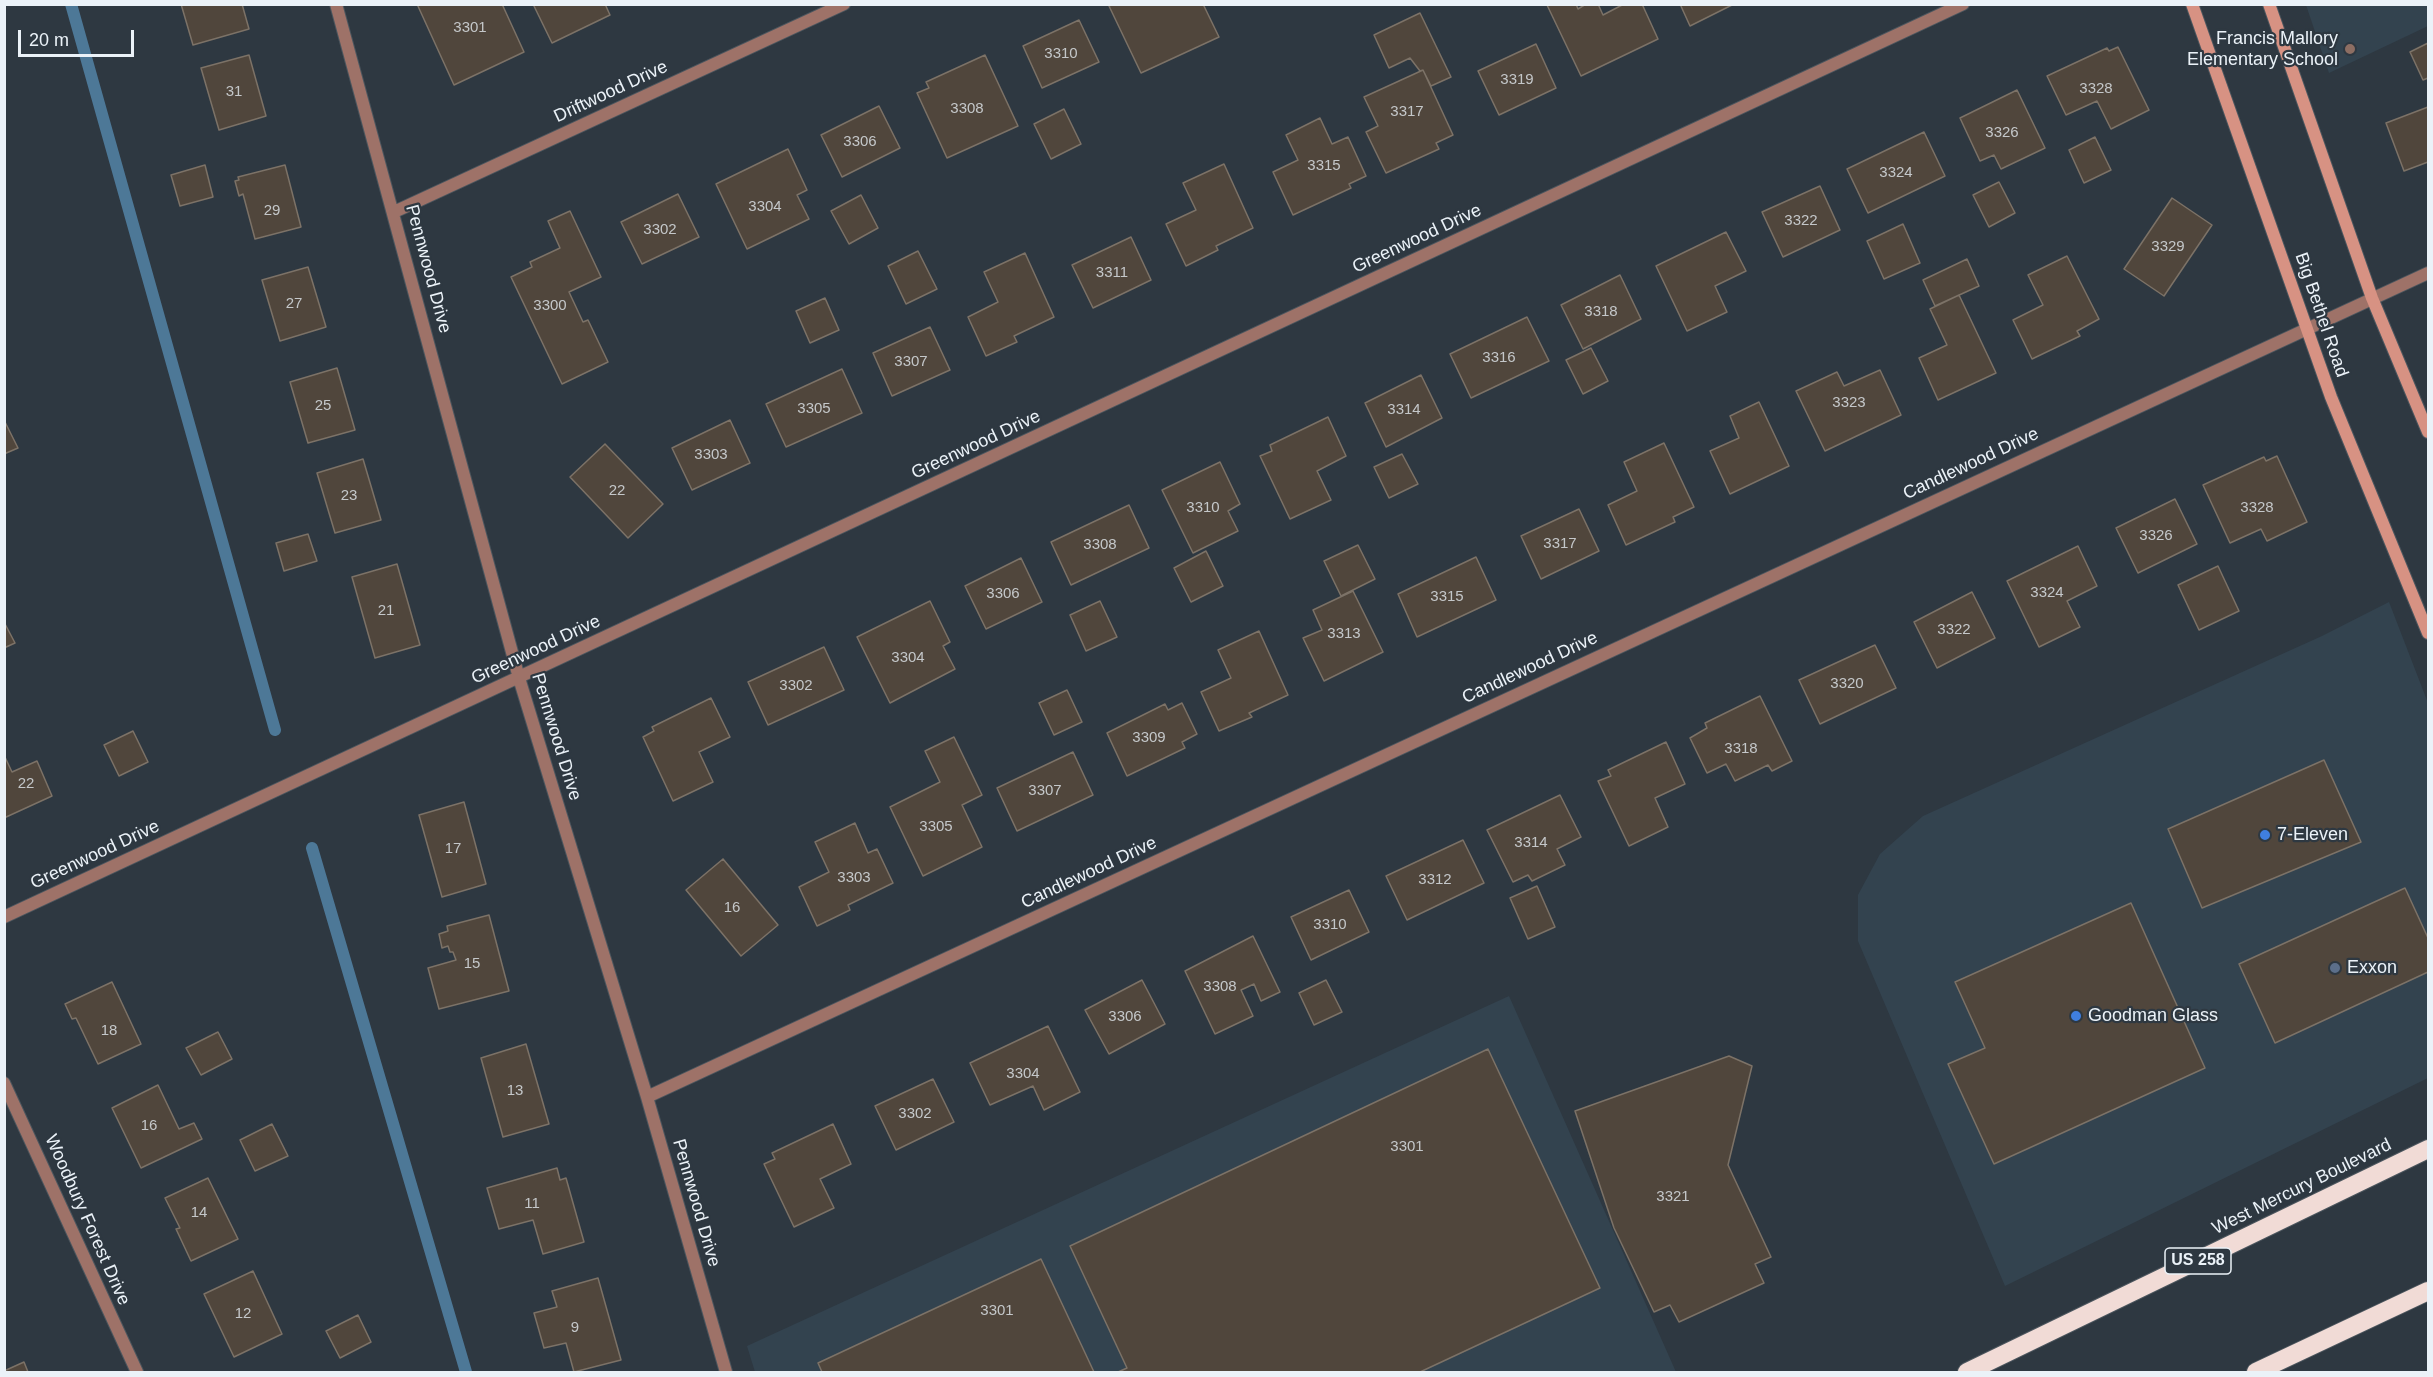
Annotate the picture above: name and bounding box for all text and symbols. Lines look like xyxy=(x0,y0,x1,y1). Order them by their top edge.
scale bar xyxy=(21,18,136,56)
house number: 3301 xyxy=(453,19,487,37)
place label: Francis Mallory Elementary School xyxy=(2187,28,2338,70)
text: 20 m xyxy=(29,30,69,50)
marker: Francis Mallory Elementary School xyxy=(2343,42,2357,56)
house number: 3310 xyxy=(1044,45,1078,63)
street label: Driftwood Drive xyxy=(551,56,671,128)
house number: 3319 xyxy=(1500,71,1534,89)
house number: 3328 xyxy=(2079,80,2113,98)
house number: 31 xyxy=(226,83,242,101)
house number: 3308 xyxy=(950,100,984,118)
house number: 3317 xyxy=(1390,103,1424,121)
house number: 3326 xyxy=(1985,124,2019,142)
house number: 3306 xyxy=(843,133,877,151)
house number: 3315 xyxy=(1307,157,1341,175)
house number: 3324 xyxy=(1879,164,1913,182)
house number: 3304 xyxy=(748,198,782,216)
street label: Greenwood Drive xyxy=(1349,200,1485,278)
house number: 29 xyxy=(264,202,280,220)
street label: Pennwood Drive xyxy=(400,202,456,336)
house number: 3322 xyxy=(1784,212,1818,230)
house number: 3302 xyxy=(643,221,677,239)
house number: 3329 xyxy=(2151,238,2185,256)
street label: Big Bethel Road xyxy=(2290,250,2352,380)
house number: 3311 xyxy=(1096,264,1128,282)
house number: 27 xyxy=(286,295,302,313)
house number: 3300 xyxy=(533,297,567,315)
house number: 3318 xyxy=(1584,303,1618,321)
house number: 3316 xyxy=(1482,349,1516,367)
house number: 3307 xyxy=(894,353,928,371)
house number: 3323 xyxy=(1832,394,1866,412)
house number: 25 xyxy=(315,397,331,415)
house number: 3305 xyxy=(797,400,831,418)
house number: 3314 xyxy=(1387,401,1421,419)
street label: Greenwood Drive xyxy=(908,406,1044,484)
street label: Candlewood Drive xyxy=(1900,423,2042,505)
house number: 3303 xyxy=(694,446,728,464)
house number: 22 xyxy=(609,482,625,500)
house number: 23 xyxy=(341,487,357,505)
house number: 3310 xyxy=(1186,499,1220,517)
house number: 3328 xyxy=(2240,499,2274,517)
house number: 3326 xyxy=(2139,527,2173,545)
house number: 3317 xyxy=(1543,535,1577,553)
house number: 3308 xyxy=(1083,536,1117,554)
house number: 3324 xyxy=(2030,584,2064,602)
house number: 3306 xyxy=(986,585,1020,603)
house number: 3315 xyxy=(1430,588,1464,606)
house number: 21 xyxy=(378,602,394,620)
street label: Greenwood Drive xyxy=(468,611,604,689)
house number: 3322 xyxy=(1937,621,1971,639)
house number: 3313 xyxy=(1327,625,1361,643)
street label: Candlewood Drive xyxy=(1459,627,1601,709)
house number: 3304 xyxy=(891,649,925,667)
street label: Pennwood Drive xyxy=(526,671,586,803)
house number: 3320 xyxy=(1830,675,1864,693)
house number: 3302 xyxy=(779,677,813,695)
house number: 3309 xyxy=(1132,729,1166,747)
house number: 3318 xyxy=(1724,740,1758,758)
house number: 22 xyxy=(18,775,34,793)
house number: 3307 xyxy=(1028,782,1062,800)
street label: Greenwood Drive xyxy=(27,816,163,894)
house number: 3305 xyxy=(919,818,953,836)
place label: 7-Eleven xyxy=(2277,824,2348,846)
marker: 7-Eleven xyxy=(2258,828,2272,842)
street label: Candlewood Drive xyxy=(1018,832,1160,914)
house number: 3314 xyxy=(1514,834,1548,852)
house number: 17 xyxy=(445,840,461,858)
house number: 3303 xyxy=(837,869,871,887)
house number: 3312 xyxy=(1418,871,1452,889)
house number: 16 xyxy=(724,899,740,917)
house number: 3310 xyxy=(1313,916,1347,934)
house number: 15 xyxy=(464,955,480,973)
place label: Exxon xyxy=(2347,957,2397,979)
marker: Exxon xyxy=(2328,961,2342,975)
house number: 3308 xyxy=(1203,978,1237,996)
place label: Goodman Glass xyxy=(2088,1005,2218,1027)
house number: 3306 xyxy=(1108,1008,1142,1026)
marker: Goodman Glass xyxy=(2069,1009,2083,1023)
house number: 18 xyxy=(101,1022,117,1040)
house number: 3304 xyxy=(1006,1065,1040,1083)
house number: 13 xyxy=(507,1082,523,1100)
house number: 3302 xyxy=(898,1105,932,1123)
house number: 16 xyxy=(141,1117,157,1135)
street label: Woodbury Forest Drive xyxy=(40,1131,134,1309)
street label: West Mercury Boulevard xyxy=(2209,1134,2395,1240)
street label: Pennwood Drive xyxy=(667,1137,725,1269)
house number: 3301 xyxy=(1390,1138,1424,1156)
house number: 3321 xyxy=(1656,1188,1690,1206)
house number: 11 xyxy=(524,1195,540,1213)
house number: 14 xyxy=(191,1204,207,1222)
road number: US 258 xyxy=(2165,1248,2231,1274)
house number: 3301 xyxy=(980,1302,1014,1320)
house number: 12 xyxy=(235,1305,251,1323)
house number: 9 xyxy=(571,1319,579,1337)

